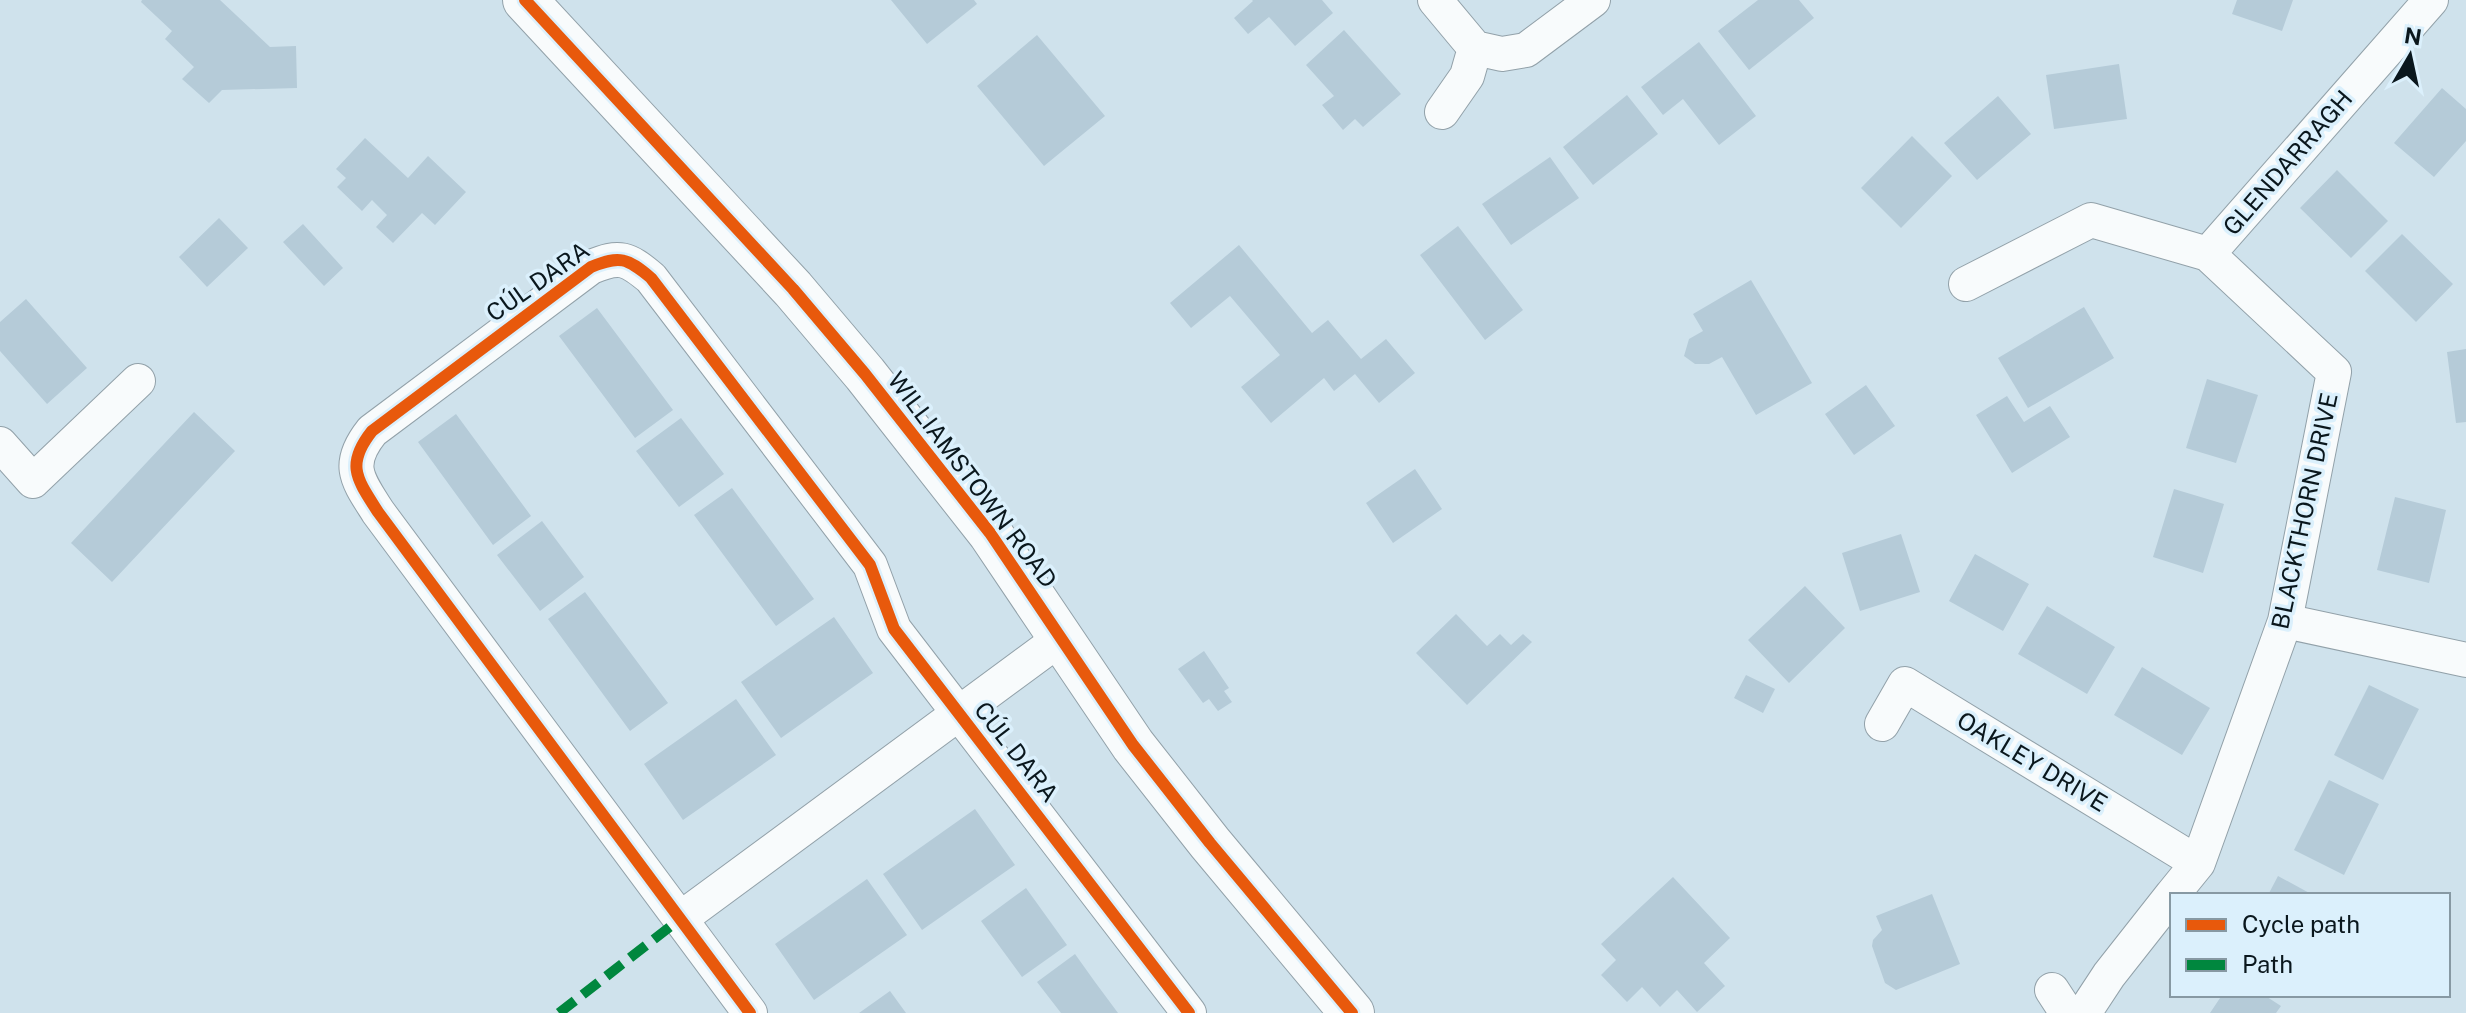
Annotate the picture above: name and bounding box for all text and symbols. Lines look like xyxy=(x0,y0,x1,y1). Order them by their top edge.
north arrow xyxy=(2370,16,2450,96)
text: N xyxy=(2403,22,2424,50)
street label: GLENDARRAGH xyxy=(2217,84,2358,240)
street label: CÚL DARA xyxy=(480,235,594,327)
street label: WILLIAMSTOWN ROAD xyxy=(883,366,1063,593)
street label: BLACKTHORN DRIVE xyxy=(2265,390,2343,631)
street label: CÚL DARA xyxy=(969,696,1065,807)
street label: OAKLEY DRIVE xyxy=(1952,705,2113,817)
legend xyxy=(2170,893,2450,997)
text: Cycle path xyxy=(2242,910,2360,938)
text: Path xyxy=(2242,950,2293,978)

